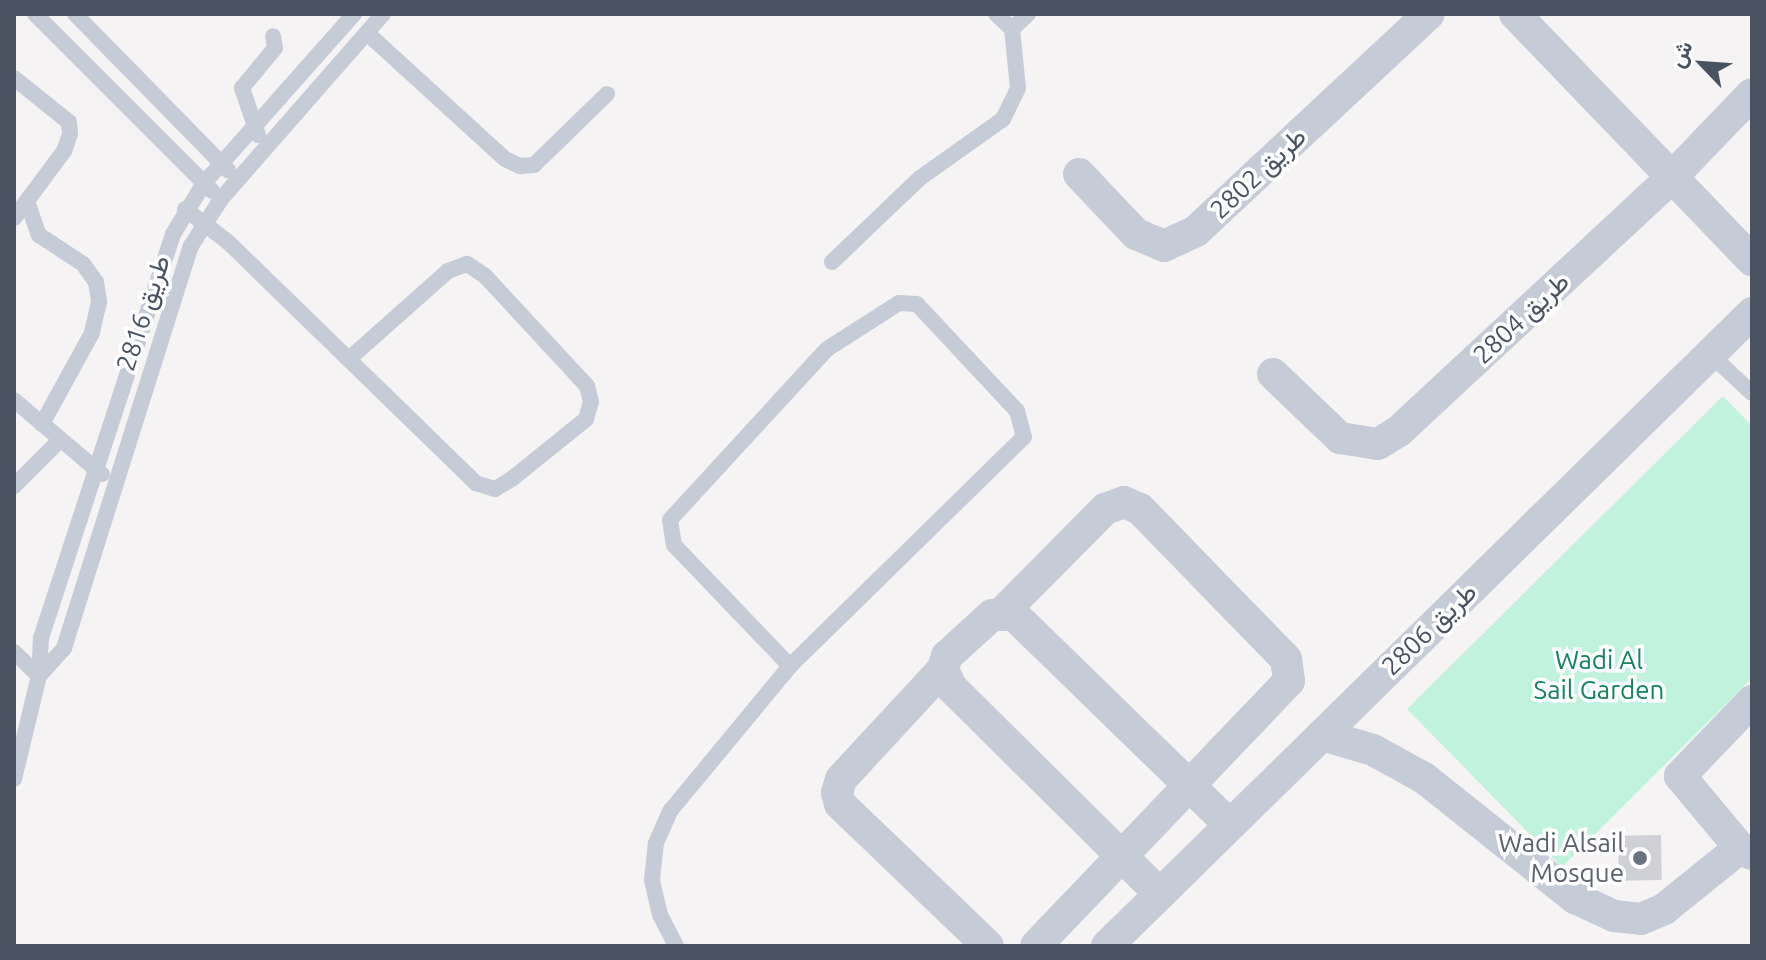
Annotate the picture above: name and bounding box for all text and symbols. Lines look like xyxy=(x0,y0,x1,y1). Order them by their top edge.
north arrow xyxy=(1662,24,1742,104)
text: ش xyxy=(1663,36,1697,71)
street label: طريق 2802 xyxy=(1204,121,1312,225)
street label: طريق 2816 xyxy=(110,251,176,375)
street label: طريق 2804 xyxy=(1467,266,1575,370)
street label: طريق 2806 xyxy=(1375,576,1483,682)
park label: Wadi Al Sail Garden xyxy=(1534,644,1664,706)
place label: Wadi Alsail Mosque xyxy=(1498,827,1624,888)
marker: Wadi Alsail Mosque xyxy=(1631,849,1649,867)

